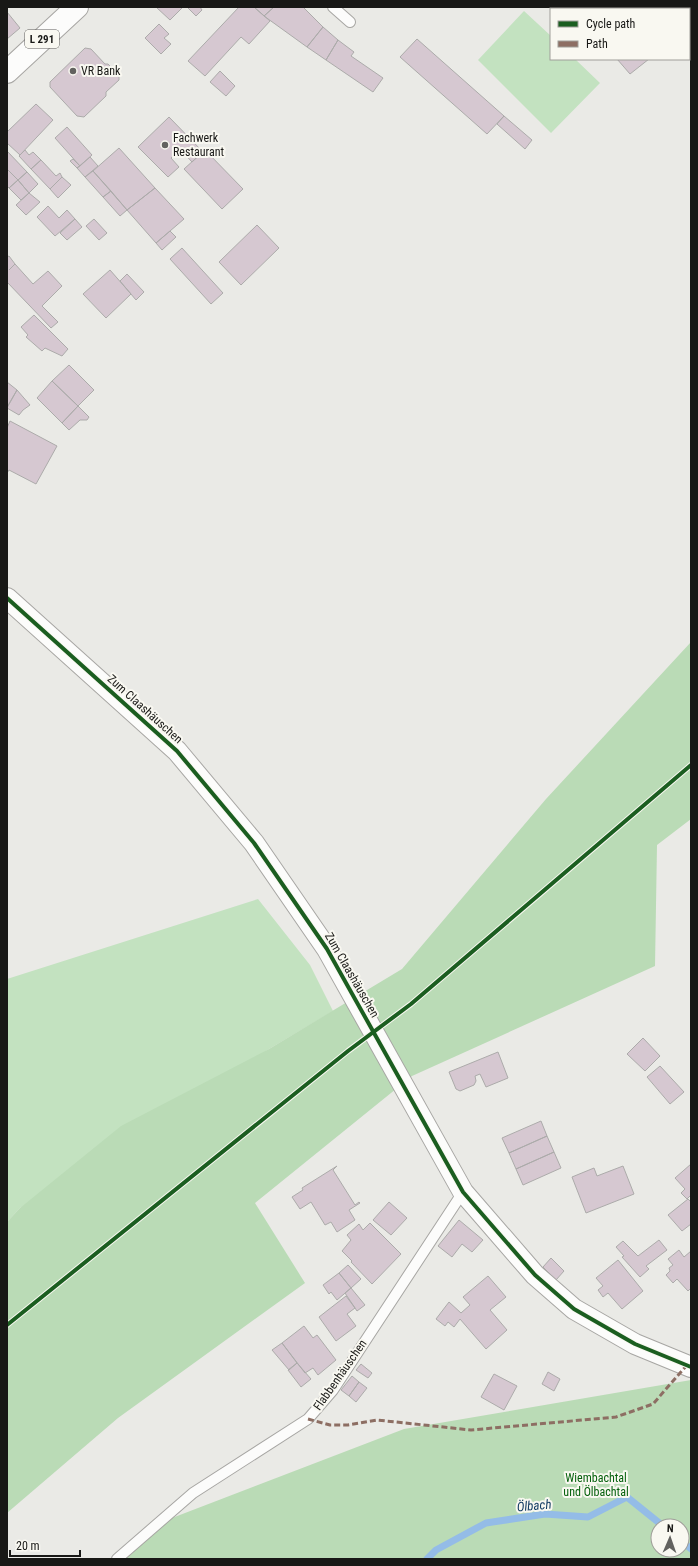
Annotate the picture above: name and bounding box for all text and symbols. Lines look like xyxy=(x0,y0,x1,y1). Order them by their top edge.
legend xyxy=(550,8,690,60)
text: Cycle path xyxy=(586,17,636,31)
road number: L 291 xyxy=(25,30,59,48)
text: Path xyxy=(586,37,608,51)
place label: VR Bank xyxy=(81,64,121,78)
marker: VR Bank xyxy=(68,66,78,76)
place label: Fachwerk Restaurant xyxy=(173,131,225,159)
marker: Fachwerk Restaurant xyxy=(160,140,170,150)
street label: Zum Claashäuschen xyxy=(105,672,185,746)
street label: Zum Claashäuschen xyxy=(322,930,382,1020)
street label: Flabbenhäuschen xyxy=(310,1337,370,1413)
park label: Wiembachtal und Ölbachtal xyxy=(563,1471,629,1499)
water label: Ölbach xyxy=(516,1497,552,1514)
north arrow xyxy=(650,1518,690,1558)
text: N xyxy=(667,1522,674,1535)
scale bar xyxy=(10,1532,80,1558)
text: 20 m xyxy=(16,1539,40,1553)

